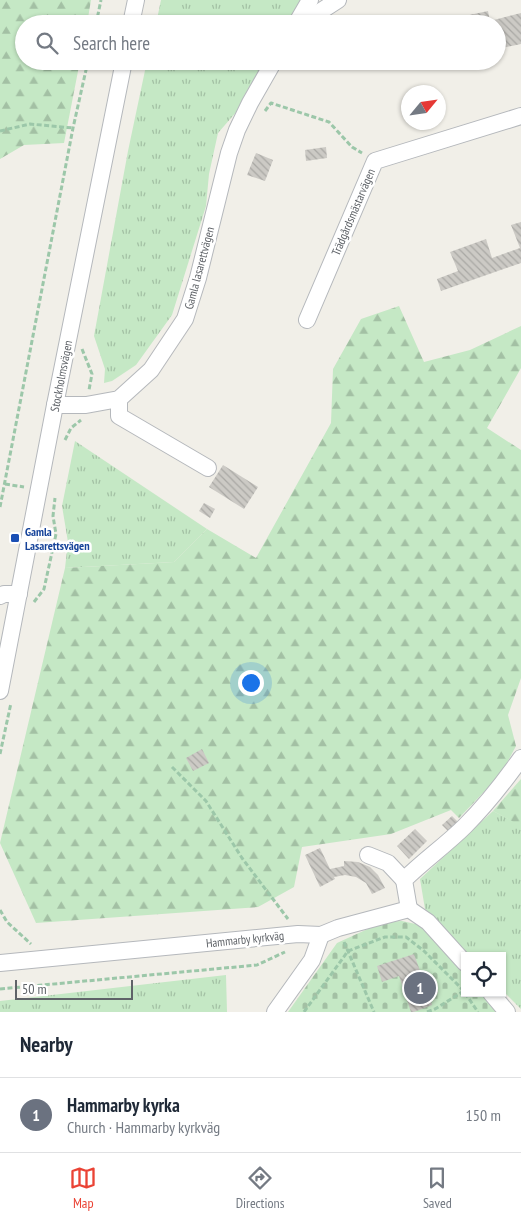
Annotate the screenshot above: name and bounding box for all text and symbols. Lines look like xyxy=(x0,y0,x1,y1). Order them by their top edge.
search box xyxy=(15,15,506,70)
icon: search xyxy=(33,29,61,57)
text: Search here xyxy=(73,31,150,55)
north arrow xyxy=(401,85,446,130)
street label: Trädgårdsmästarvägen xyxy=(328,166,378,258)
street label: Gamla lasarettvägen xyxy=(181,225,217,311)
street label: Stockholmsvägen xyxy=(47,339,75,413)
place label: Gamla Lasarettsvägen xyxy=(25,524,90,553)
marker: Gamla Lasarettsvägen xyxy=(9,532,21,544)
your location xyxy=(238,670,264,696)
street label: Hammarby kyrkväg xyxy=(205,927,285,951)
map controls xyxy=(461,952,506,997)
button: locate xyxy=(461,952,506,997)
pin: 1 xyxy=(404,969,436,1007)
scale bar xyxy=(15,977,132,1000)
text: 50 m xyxy=(22,980,47,998)
text: Nearby xyxy=(20,1031,73,1058)
text: Hammarby kyrka xyxy=(67,1093,180,1117)
text: 1 xyxy=(32,1105,40,1125)
text: 150 m xyxy=(466,1105,501,1125)
text: Church · Hammarby kyrkväg xyxy=(67,1117,220,1137)
tab: Map xyxy=(69,1164,97,1212)
tab: Directions xyxy=(236,1164,284,1212)
tab: Saved xyxy=(423,1164,452,1212)

